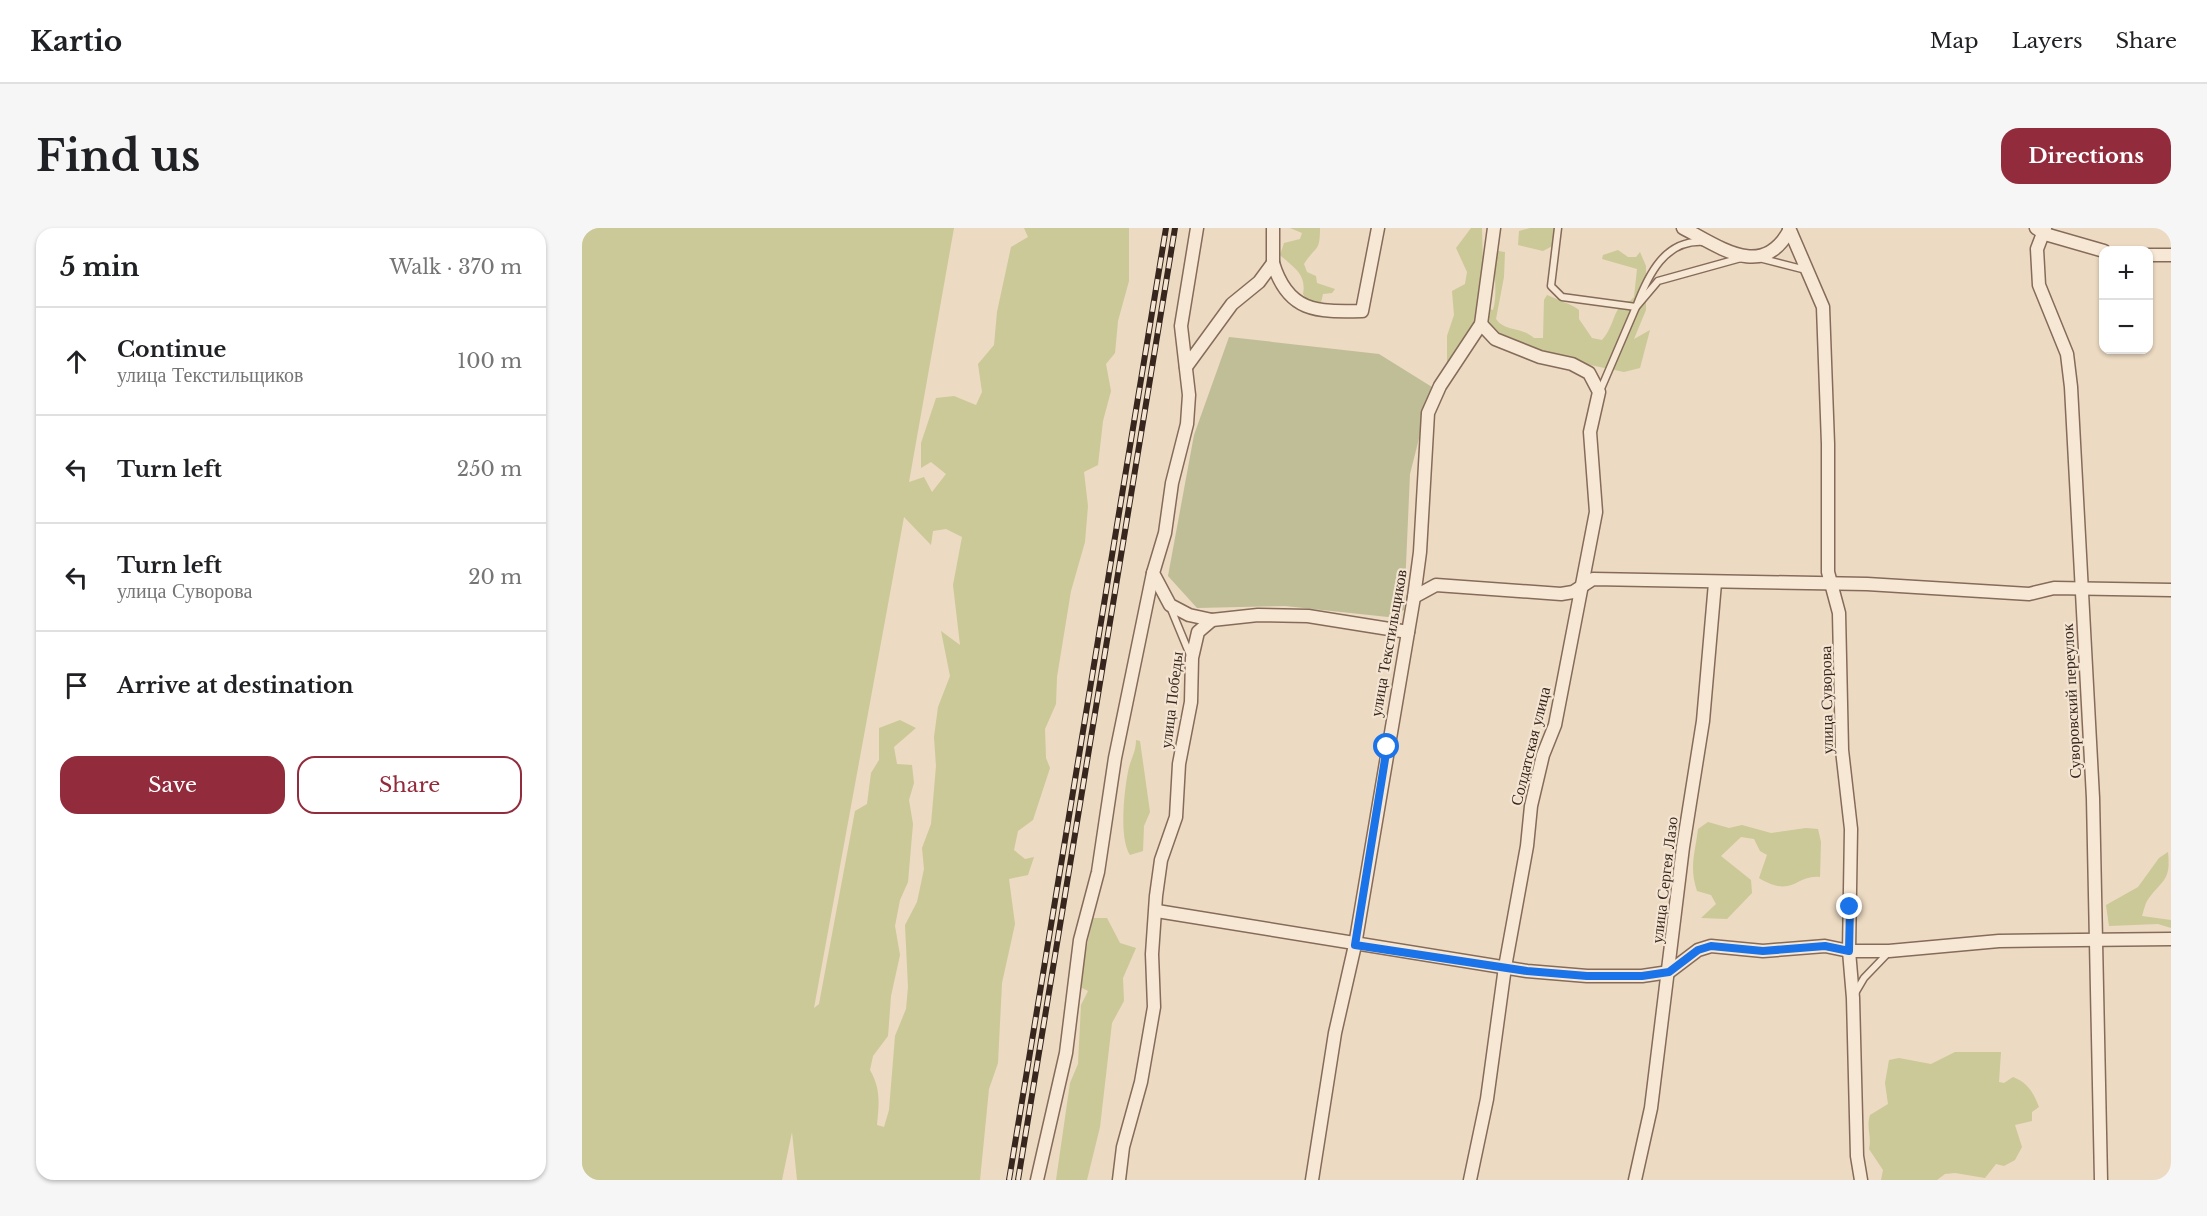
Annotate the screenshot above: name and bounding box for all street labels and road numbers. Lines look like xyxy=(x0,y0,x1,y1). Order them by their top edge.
street label: улица Текстильщиков xyxy=(1365,567,1411,718)
street label: Суворовский переулок xyxy=(2057,623,2085,779)
street label: улица Суворова xyxy=(1815,646,1837,754)
street label: улица Победы xyxy=(1155,650,1187,750)
street label: Солдатская улица xyxy=(1506,685,1554,807)
street label: улица Сергея Лазо xyxy=(1646,815,1682,945)

